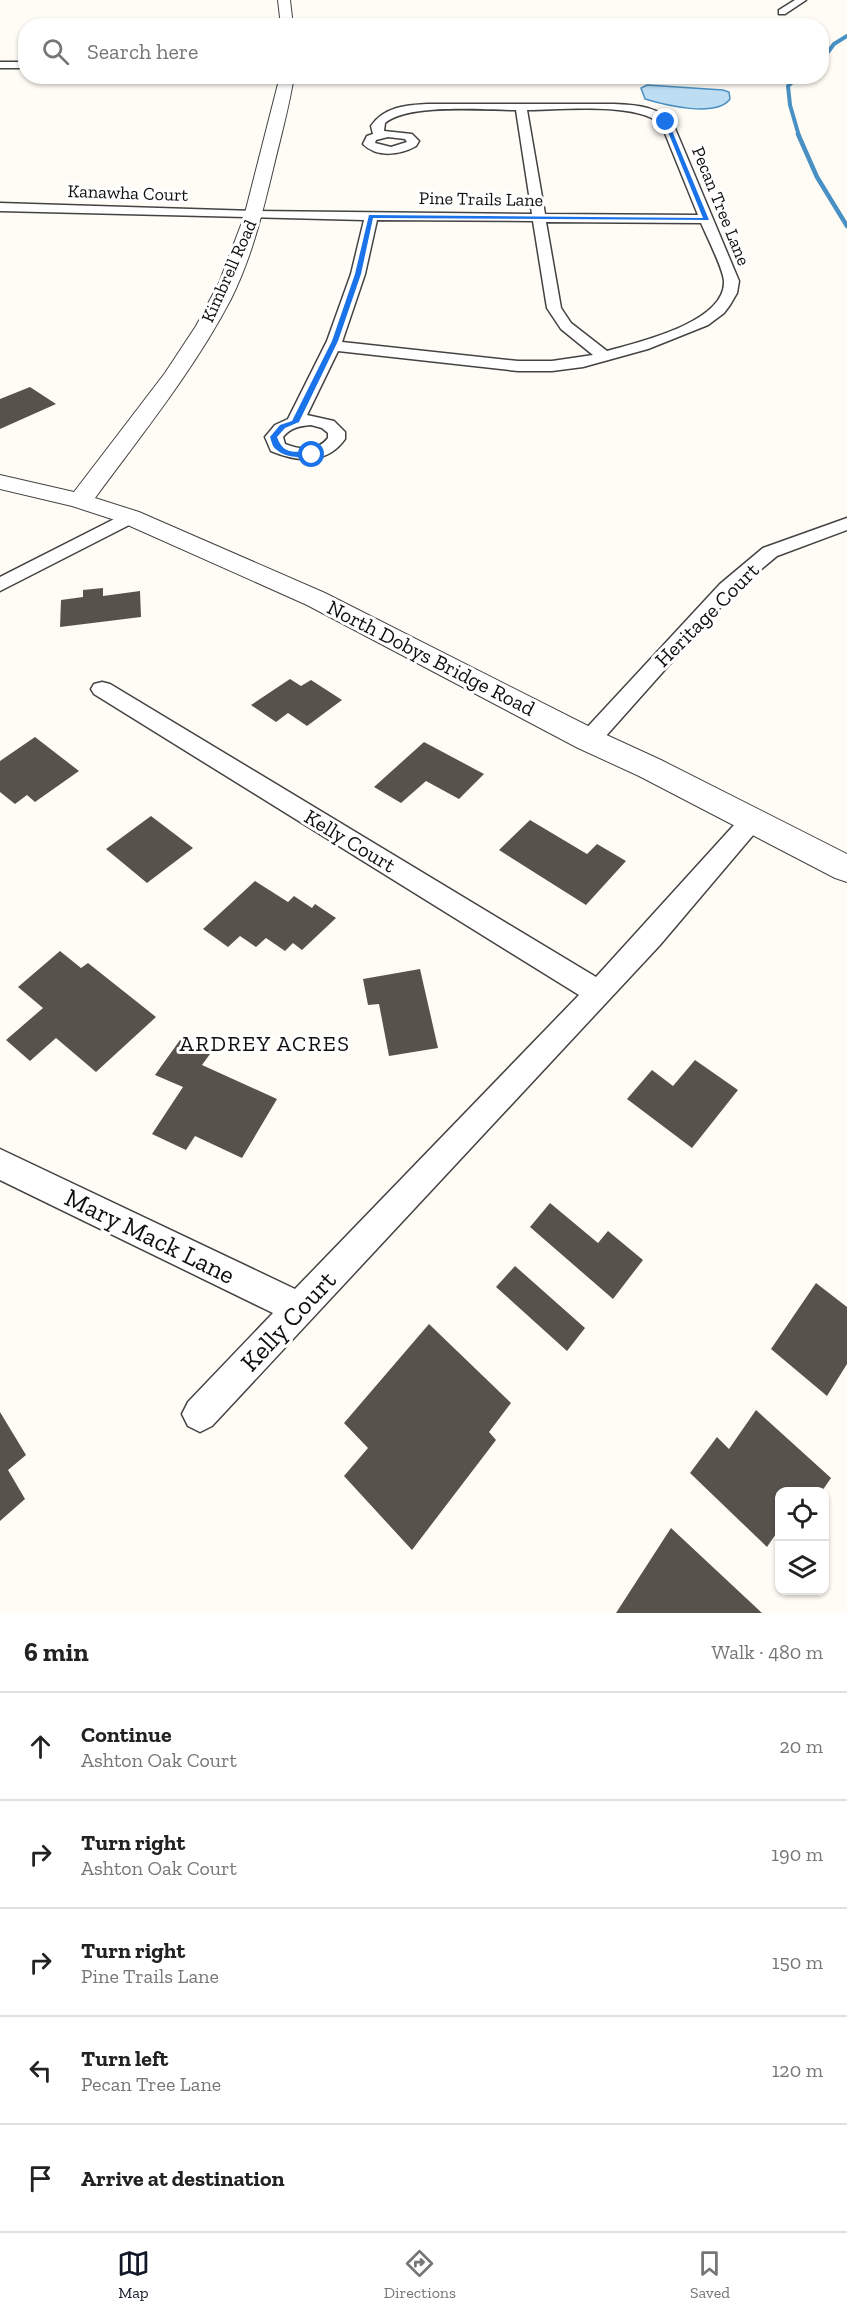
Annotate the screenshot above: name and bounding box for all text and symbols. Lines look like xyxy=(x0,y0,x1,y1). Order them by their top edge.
search box xyxy=(18,18,829,84)
icon: search xyxy=(39,35,72,68)
text: Search here xyxy=(87,38,198,65)
route end xyxy=(652,108,678,134)
street label: Pecan Tree Lane xyxy=(687,143,755,269)
street label: Kanawha Court xyxy=(67,180,189,206)
street label: Pine Trails Lane xyxy=(419,187,543,211)
street label: Kimbrell Road xyxy=(197,216,261,326)
route start xyxy=(298,441,324,467)
street label: Heritage Court xyxy=(649,557,764,672)
street label: North Dobys Bridge Road xyxy=(323,594,540,721)
street label: Kelly Court xyxy=(300,804,400,878)
district label: ARDREY ACRES xyxy=(180,1030,350,1057)
street label: Mary Mack Lane xyxy=(60,1181,240,1291)
street label: Kelly Court xyxy=(233,1264,343,1378)
map controls xyxy=(775,1487,829,1595)
button: locate xyxy=(775,1487,829,1541)
button: layers xyxy=(775,1541,829,1595)
text: 6 min xyxy=(24,1636,89,1668)
text: Walk · 480 m xyxy=(712,1640,823,1664)
text: Continue xyxy=(81,1721,172,1748)
icon: ahead xyxy=(24,1730,57,1763)
text: 20 m xyxy=(779,1734,823,1758)
text: Ashton Oak Court xyxy=(81,1748,237,1772)
text: Turn right xyxy=(81,1829,185,1856)
icon: right xyxy=(24,1838,57,1871)
text: 190 m xyxy=(771,1842,823,1866)
text: Ashton Oak Court xyxy=(81,1856,237,1880)
text: Turn right xyxy=(81,1937,185,1964)
icon: right xyxy=(24,1946,57,1979)
text: 150 m xyxy=(772,1950,823,1974)
text: Pine Trails Lane xyxy=(81,1964,219,1988)
text: Turn left xyxy=(81,2045,168,2072)
icon: left xyxy=(24,2054,57,2087)
text: 120 m xyxy=(772,2058,823,2082)
text: Pecan Tree Lane xyxy=(81,2072,221,2096)
icon: arrive xyxy=(24,2162,57,2195)
text: Arrive at destination xyxy=(81,2165,284,2192)
tab: Map xyxy=(117,2247,150,2302)
tab: Directions xyxy=(384,2247,456,2302)
tab: Saved xyxy=(690,2247,730,2302)

